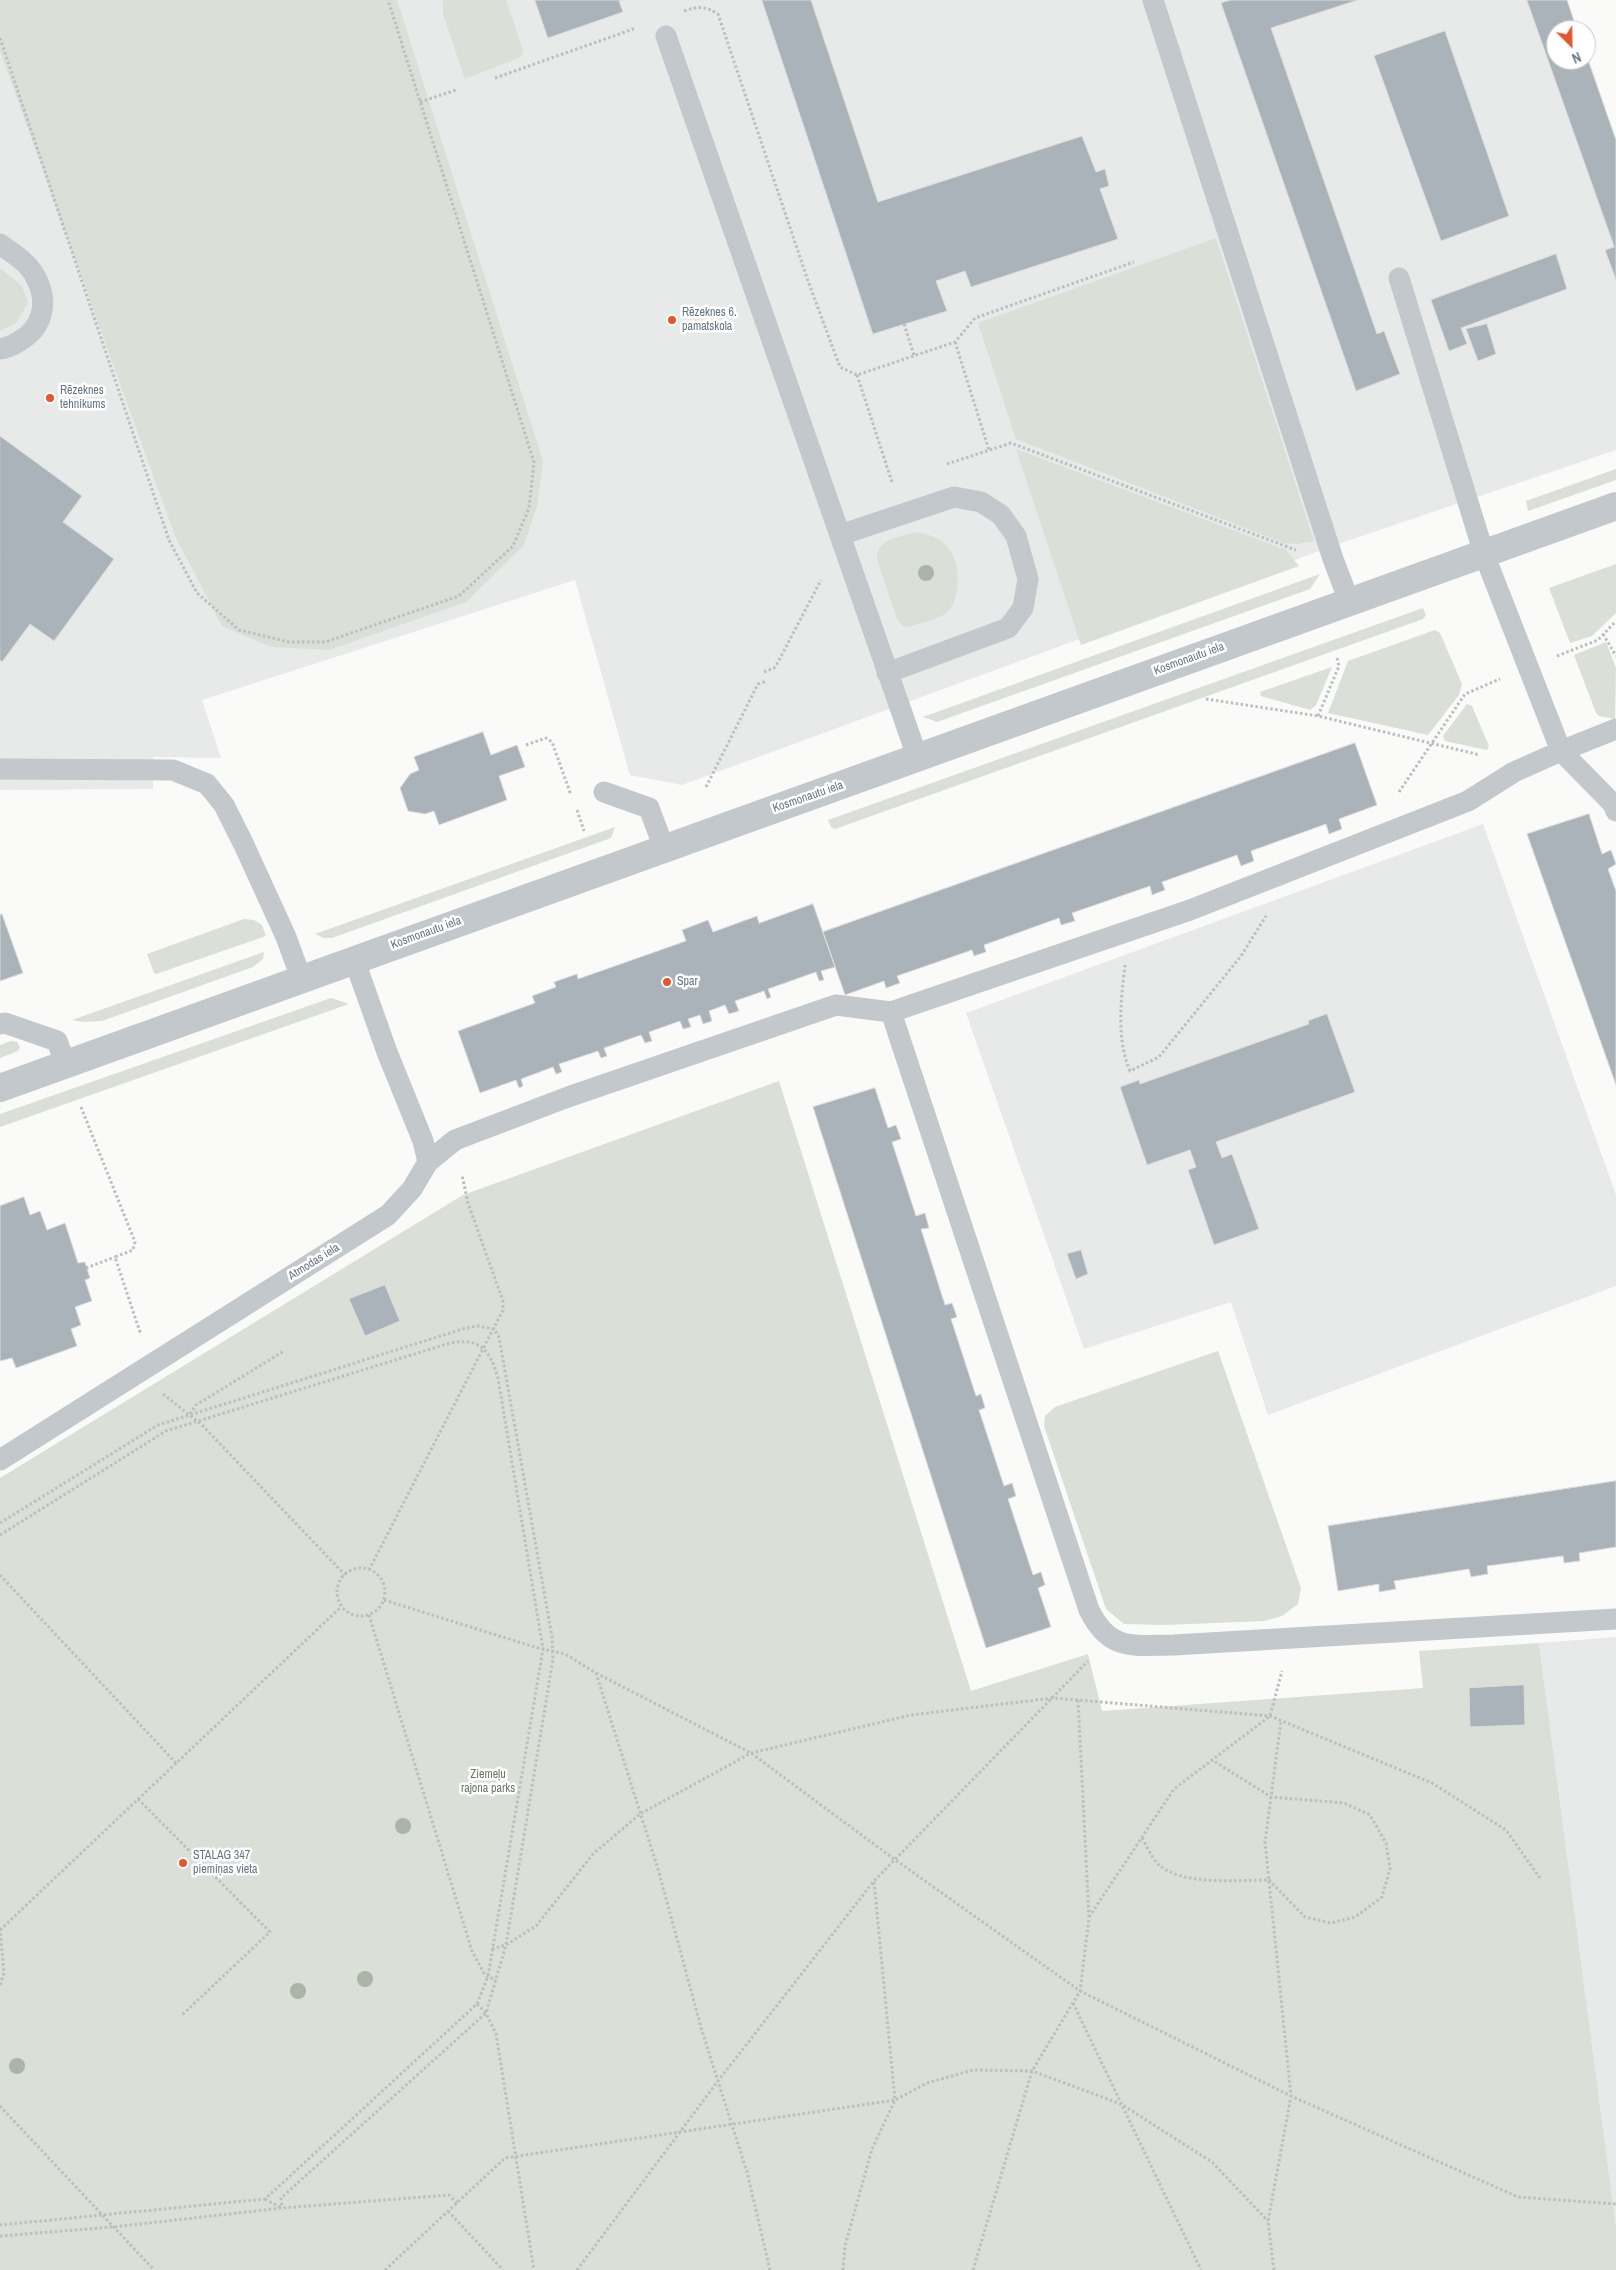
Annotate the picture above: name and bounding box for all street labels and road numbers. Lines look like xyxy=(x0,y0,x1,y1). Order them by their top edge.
street label: Kosmonautu iela xyxy=(1152,640,1226,678)
street label: Kosmonautu iela xyxy=(771,778,845,816)
street label: Kosmonautu iela xyxy=(389,914,463,952)
street label: Atmodas iela xyxy=(286,1241,342,1283)

